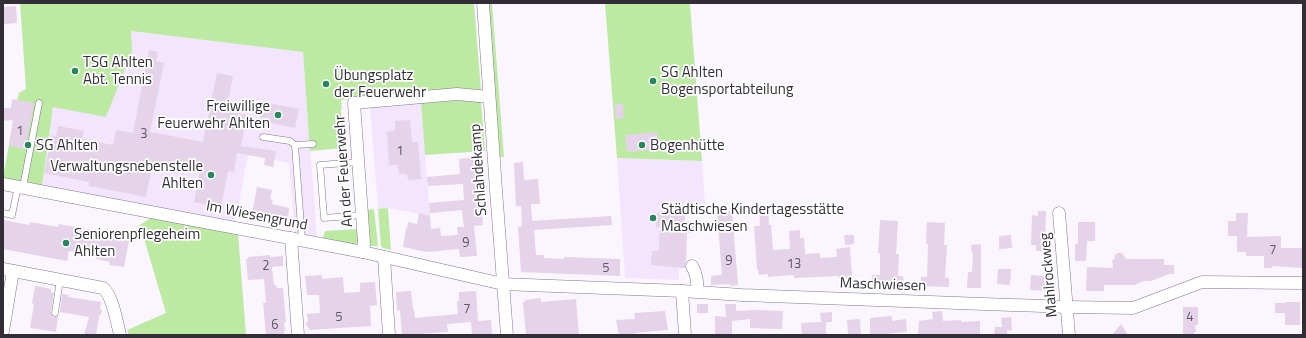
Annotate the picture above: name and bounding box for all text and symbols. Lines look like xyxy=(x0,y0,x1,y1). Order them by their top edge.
place label: TSG Ahlten Abt. Tennis xyxy=(83,50,153,90)
place label: SG Ahlten Bogensportabteilung xyxy=(661,60,794,100)
place label: Übungsplatz der Feuerwehr xyxy=(334,63,426,103)
marker: TSG Ahlten Abt. Tennis xyxy=(70,66,80,76)
marker: SG Ahlten Bogensportabteilung xyxy=(648,76,658,86)
marker: Übungsplatz der Feuerwehr xyxy=(321,79,331,89)
place label: Freiwillige Feuerwehr Ahlten xyxy=(157,94,270,134)
marker: Freiwillige Feuerwehr Ahlten xyxy=(273,110,283,120)
street label: An der Feuerwehr xyxy=(327,114,358,228)
house number: 1 xyxy=(16,120,24,140)
house number: 3 xyxy=(140,123,148,143)
street label: Schlahdekamp xyxy=(463,123,492,217)
place label: SG Ahlten xyxy=(36,133,98,156)
place label: Bogenhütte xyxy=(650,133,725,156)
marker: SG Ahlten xyxy=(23,140,33,150)
house number: 1 xyxy=(396,140,404,160)
marker: Bogenhütte xyxy=(637,140,647,150)
place label: Verwaltungsnebenstelle Ahlten xyxy=(50,154,203,194)
marker: Verwaltungsnebenstelle Ahlten xyxy=(206,170,216,180)
street label: Im Wiesengrund xyxy=(204,193,310,236)
place label: Städtische Kindertagesstätte Maschwiesen xyxy=(661,197,844,237)
marker: Städtische Kindertagesstätte Maschwiesen xyxy=(648,213,658,223)
place label: Seniorenpflegeheim Ahlten xyxy=(74,222,200,262)
street label: Mahlrockweg xyxy=(1032,231,1063,318)
house number: 9 xyxy=(462,232,470,252)
marker: Seniorenpflegeheim Ahlten xyxy=(61,238,71,248)
house number: 7 xyxy=(1269,239,1277,259)
house number: 9 xyxy=(725,250,733,270)
house number: 13 xyxy=(787,253,801,273)
house number: 2 xyxy=(262,255,270,275)
house number: 5 xyxy=(602,257,610,277)
street label: Maschwiesen xyxy=(839,270,927,297)
house number: 7 xyxy=(463,298,471,318)
house number: 5 xyxy=(335,306,343,326)
house number: 4 xyxy=(1186,306,1194,326)
house number: 6 xyxy=(271,314,279,334)

